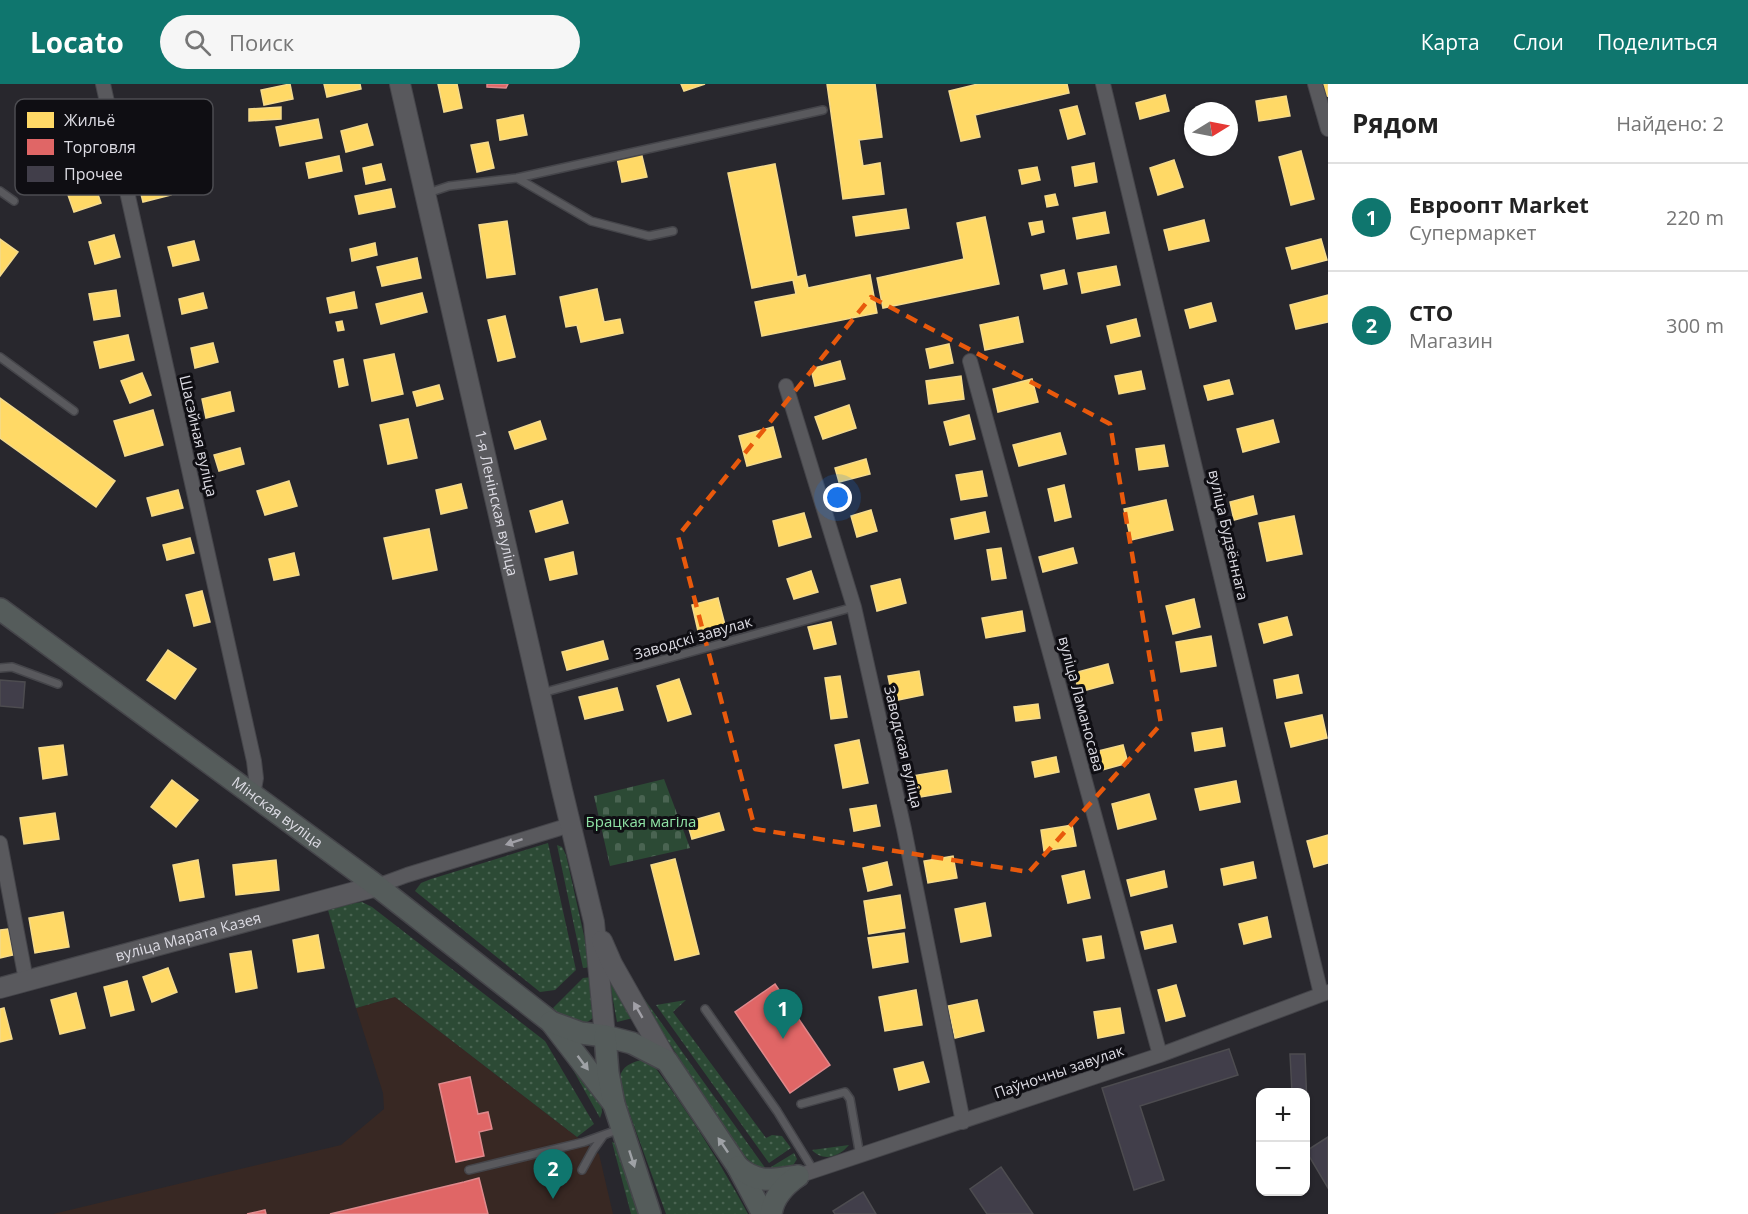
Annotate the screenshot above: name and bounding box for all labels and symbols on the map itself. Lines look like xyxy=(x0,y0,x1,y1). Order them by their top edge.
legend xyxy=(15,99,213,195)
north arrow xyxy=(1184,102,1238,156)
text: Жильё xyxy=(64,109,115,131)
text: Торговля xyxy=(64,136,136,158)
text: Прочее xyxy=(64,163,123,185)
street label: Шасэйная вуліца xyxy=(175,373,223,499)
street label: 1-я Ленінская вуліца xyxy=(471,428,524,578)
street label: вуліца Будзённага xyxy=(1204,468,1254,602)
your location xyxy=(823,483,852,512)
street label: Заводскі завулак xyxy=(631,610,755,664)
street label: вуліца Ламаносава xyxy=(1054,634,1110,774)
street label: Заводская вуліца xyxy=(880,684,928,810)
street label: Мінская вуліца xyxy=(228,772,327,852)
park label: Брацкая магіла xyxy=(586,811,696,831)
one-way arrow xyxy=(505,837,523,847)
street label: вуліца Марата Казея xyxy=(113,907,263,965)
pin: 1 xyxy=(764,990,802,1039)
one-way arrow xyxy=(633,1001,643,1018)
street label: Паўночны завулак xyxy=(991,1039,1126,1103)
one-way arrow xyxy=(576,1055,588,1070)
one-way arrow xyxy=(717,1138,729,1154)
pin: 2 xyxy=(534,1150,572,1199)
one-way arrow xyxy=(628,1150,638,1168)

